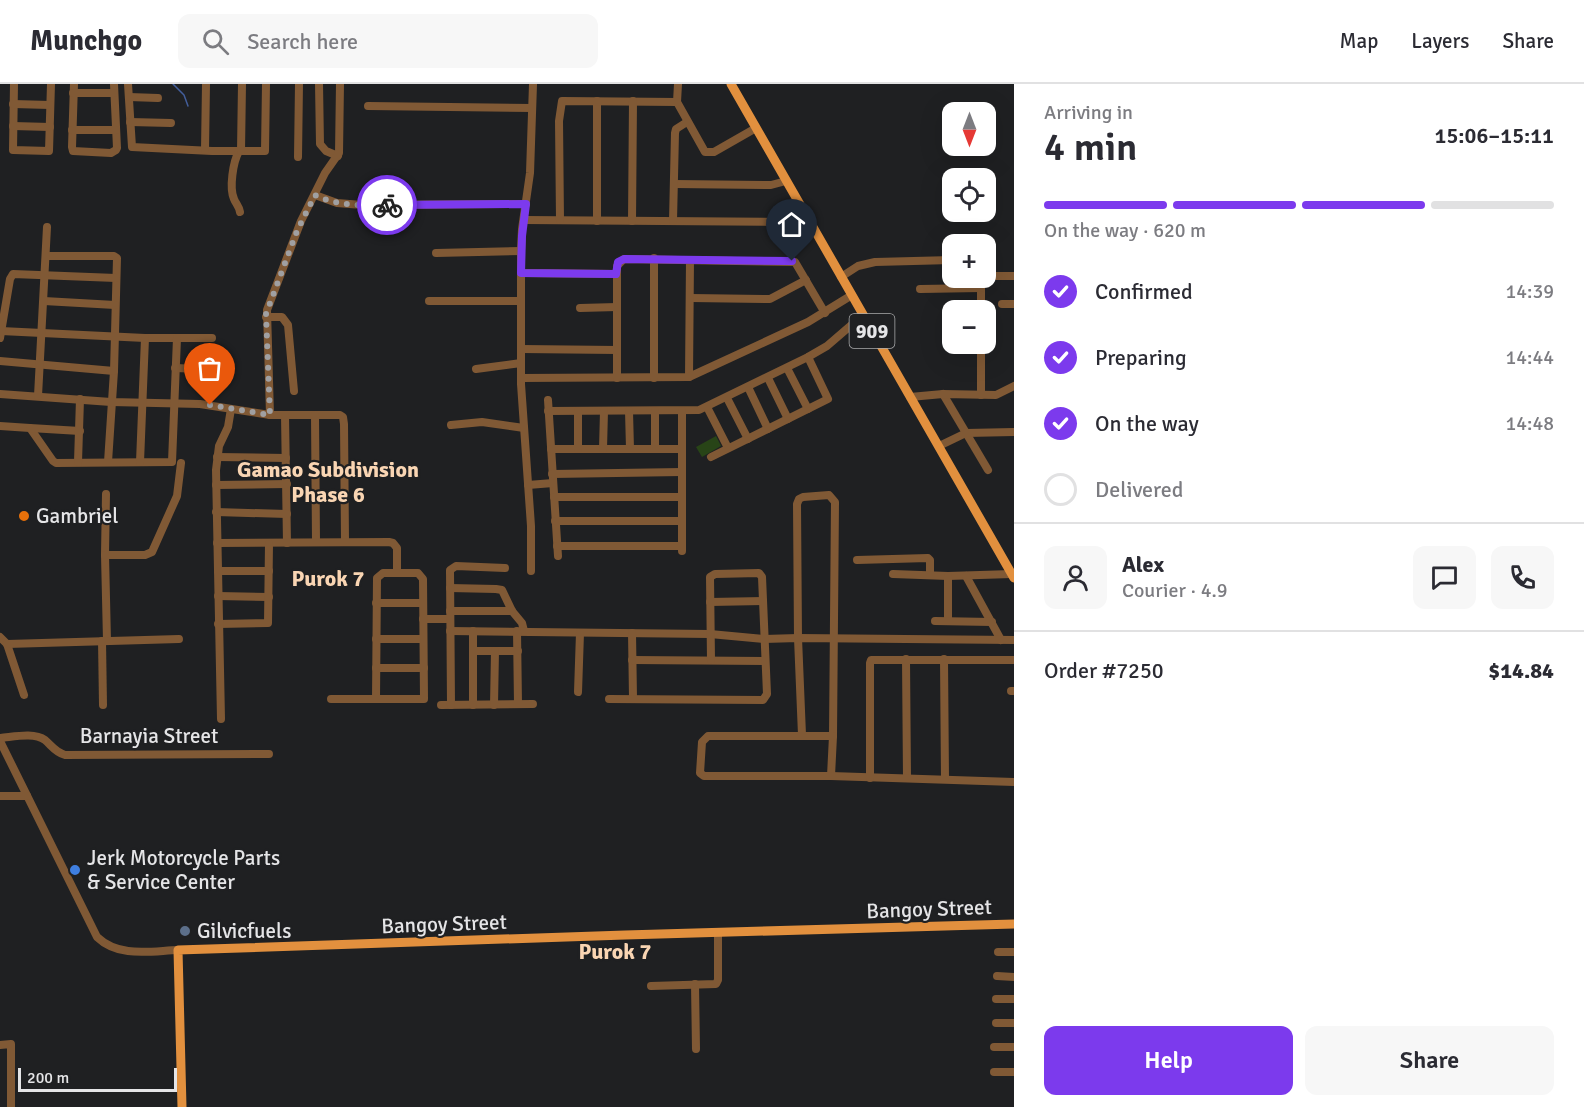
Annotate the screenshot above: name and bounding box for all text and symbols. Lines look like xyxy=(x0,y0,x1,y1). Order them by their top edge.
search box xyxy=(178,14,598,68)
text: Munchgo xyxy=(30,24,142,58)
icon: search xyxy=(199,25,232,58)
text: Search here xyxy=(247,28,358,55)
text: Map xyxy=(1340,28,1378,54)
text: Layers xyxy=(1411,28,1469,54)
text: Share xyxy=(1502,28,1554,54)
text: Arriving in xyxy=(1044,100,1133,125)
north arrow xyxy=(942,102,996,156)
map controls xyxy=(942,102,996,354)
text: 15:06–15:11 xyxy=(1435,122,1554,149)
text: 4 min xyxy=(1044,123,1137,171)
button: locate xyxy=(942,168,996,222)
courier xyxy=(357,175,417,235)
icon: bike xyxy=(371,189,404,222)
pin xyxy=(766,199,817,261)
icon: home xyxy=(775,208,808,241)
text: On the way · 620 m xyxy=(1044,218,1206,243)
button: + xyxy=(942,234,996,288)
icon: check xyxy=(1044,275,1077,308)
text: Confirmed xyxy=(1095,278,1193,305)
text: 14:39 xyxy=(1505,279,1554,304)
button: − xyxy=(942,300,996,354)
road number: 909 xyxy=(850,314,894,348)
icon: check xyxy=(1044,341,1077,374)
pin xyxy=(184,343,235,405)
text: Preparing xyxy=(1095,344,1187,371)
text: 14:44 xyxy=(1505,345,1554,370)
icon: bag xyxy=(193,352,226,385)
icon: check xyxy=(1044,407,1077,440)
text: On the way xyxy=(1095,410,1199,437)
text: 14:48 xyxy=(1505,411,1554,436)
district label: Gamao Subdivision Phase 6 xyxy=(237,456,419,508)
text: Delivered xyxy=(1095,476,1183,503)
place label: Gambriel xyxy=(36,503,118,529)
marker: Gambriel xyxy=(17,509,31,523)
button: person xyxy=(1044,546,1107,609)
button: chat xyxy=(1413,546,1476,609)
button: phone xyxy=(1491,546,1554,609)
text: Alex xyxy=(1122,551,1164,578)
district label: Purok 7 xyxy=(292,565,365,592)
text: Courier · 4.9 xyxy=(1122,578,1228,603)
text: Order #7250 xyxy=(1044,657,1164,684)
text: $14.84 xyxy=(1488,657,1554,684)
street label: Barnayia Street xyxy=(80,723,218,749)
place label: Jerk Motorcycle Parts & Service Center xyxy=(87,845,280,895)
marker: Jerk Motorcycle Parts & Service Center xyxy=(68,863,82,877)
street label: Bangoy Street xyxy=(866,894,992,924)
street label: Bangoy Street xyxy=(381,909,507,939)
place label: Gilvicfuels xyxy=(197,918,291,944)
marker: Gilvicfuels xyxy=(178,924,192,938)
district label: Purok 7 xyxy=(579,938,652,965)
button: Help xyxy=(1044,1026,1293,1095)
button: Share xyxy=(1305,1026,1554,1095)
scale bar xyxy=(18,1065,177,1092)
text: 200 m xyxy=(27,1068,69,1088)

